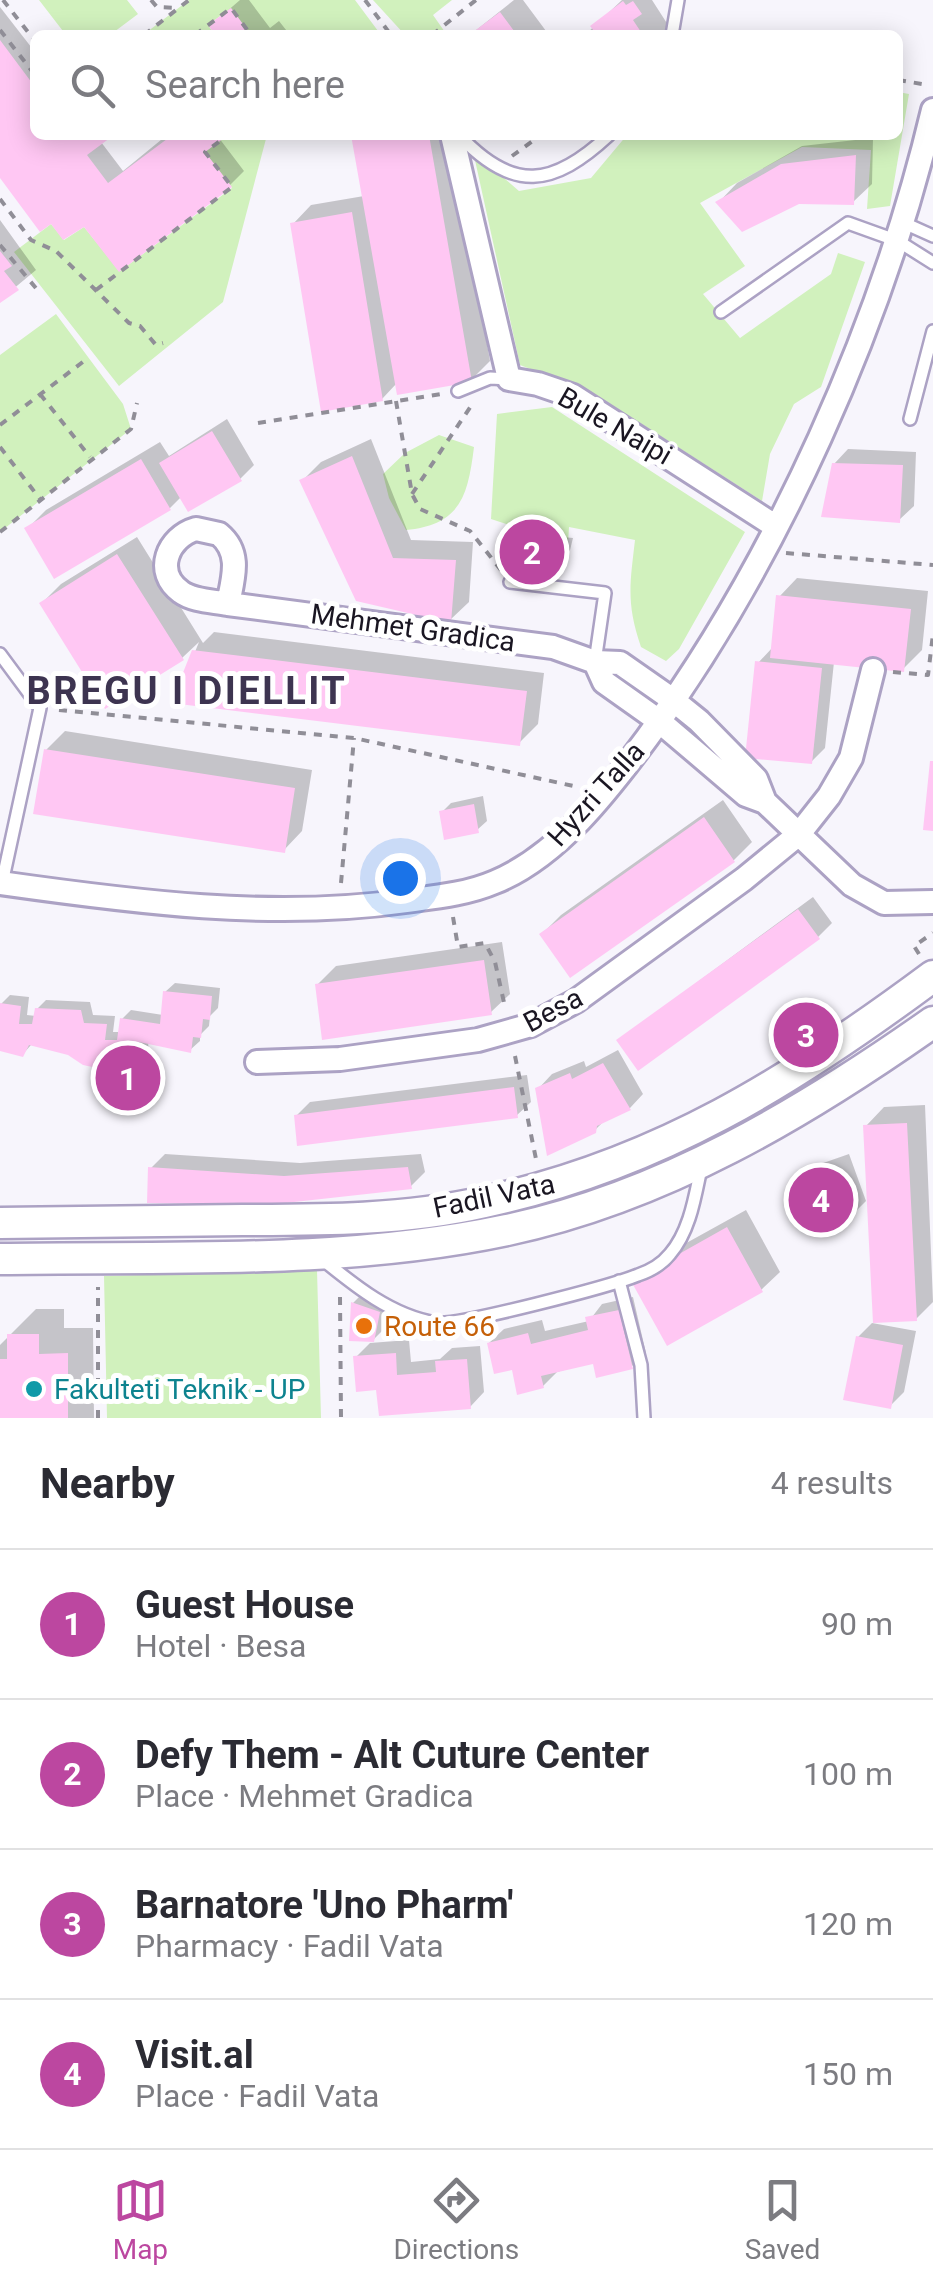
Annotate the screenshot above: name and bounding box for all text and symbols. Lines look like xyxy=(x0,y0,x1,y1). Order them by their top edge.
search box xyxy=(30,30,903,140)
icon: search xyxy=(65,58,120,113)
text: Search here xyxy=(145,63,345,107)
street label: Bule Naipi xyxy=(552,380,678,472)
pin: 2 xyxy=(500,514,564,590)
street label: Mehmet Gradica xyxy=(309,597,517,659)
district label: BREGU I DIELLIT xyxy=(27,669,347,713)
street label: Hyzri Talla xyxy=(541,735,651,853)
your location xyxy=(375,853,426,904)
street label: Besa xyxy=(518,981,588,1039)
pin: 3 xyxy=(774,998,838,1072)
pin: 1 xyxy=(96,1040,160,1116)
pin: 4 xyxy=(788,1162,854,1238)
street label: Fadil Vata xyxy=(430,1167,558,1225)
place label: Route 66 xyxy=(384,1310,495,1343)
marker: Route 66 xyxy=(353,1315,375,1337)
place label: Fakulteti Teknik - UP xyxy=(54,1373,305,1406)
marker: Fakulteti Teknik - UP xyxy=(23,1378,45,1400)
text: Nearby xyxy=(40,1459,175,1508)
text: 4 results xyxy=(771,1464,893,1502)
text: Guest House xyxy=(135,1583,354,1627)
text: 1 xyxy=(63,1605,82,1643)
text: 90 m xyxy=(821,1605,893,1643)
text: Hotel · Besa xyxy=(135,1627,306,1665)
text: Defy Them - Alt Cuture Center xyxy=(135,1733,649,1777)
text: 2 xyxy=(63,1755,82,1793)
text: 100 m xyxy=(803,1755,893,1793)
text: Place · Mehmet Gradica xyxy=(135,1777,474,1815)
text: Barnatore 'Uno Pharm' xyxy=(135,1883,513,1927)
text: 3 xyxy=(63,1905,82,1943)
text: 120 m xyxy=(803,1905,893,1943)
text: Pharmacy · Fadil Vata xyxy=(135,1927,444,1965)
text: Visit.al xyxy=(135,2033,254,2077)
text: 4 xyxy=(63,2055,82,2093)
text: 150 m xyxy=(803,2055,893,2093)
text: Place · Fadil Vata xyxy=(135,2077,379,2115)
tab: Map xyxy=(113,2173,168,2266)
tab: Directions xyxy=(393,2173,519,2266)
tab: Saved xyxy=(745,2173,820,2266)

